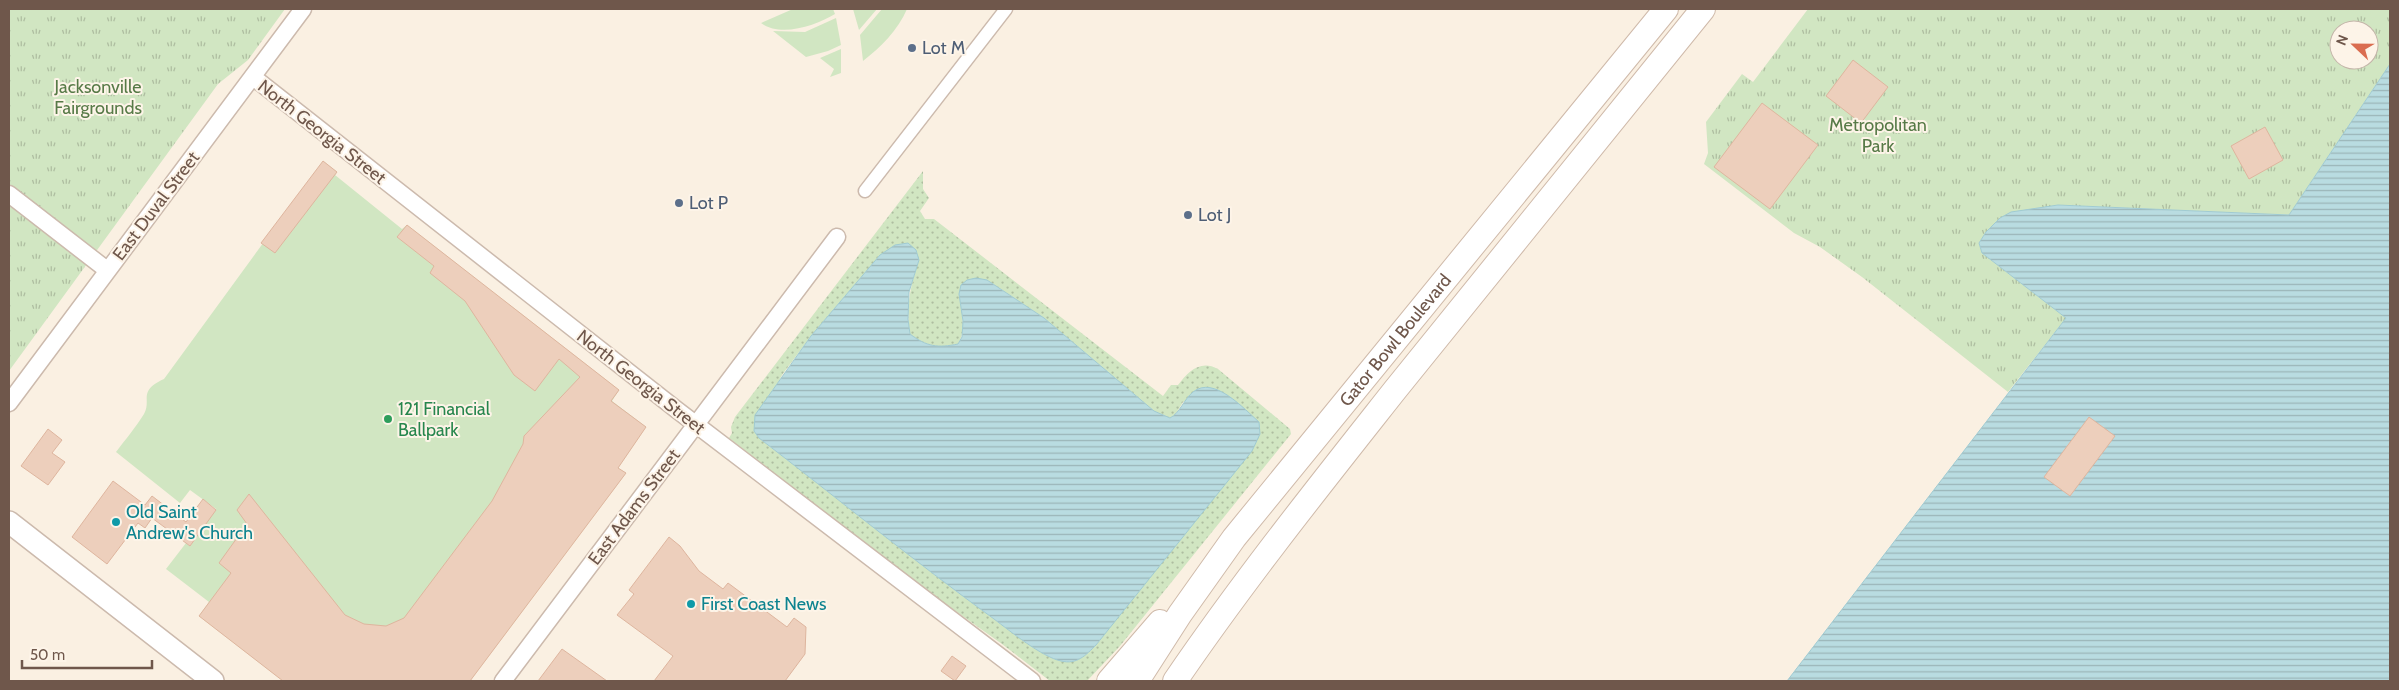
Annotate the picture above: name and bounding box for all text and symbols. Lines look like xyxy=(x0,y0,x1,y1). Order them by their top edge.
north arrow xyxy=(2329,20,2379,70)
text: N xyxy=(2332,32,2352,48)
place label: Lot M xyxy=(922,37,965,59)
marker: Lot M xyxy=(906,42,918,54)
street label: North Georgia Street xyxy=(254,75,390,189)
park label: Jacksonville Fairgrounds xyxy=(54,76,142,119)
park label: Metropolitan Park xyxy=(1829,114,1927,157)
street label: East Duval Street xyxy=(108,147,204,265)
place label: Lot P xyxy=(689,192,728,214)
marker: Lot P xyxy=(673,197,685,209)
place label: Lot J xyxy=(1198,204,1231,226)
marker: Lot J xyxy=(1182,209,1194,221)
street label: Gator Bowl Boulevard xyxy=(1335,270,1456,411)
street label: North Georgia Street xyxy=(573,325,709,439)
place label: 121 Financial Ballpark xyxy=(398,398,491,441)
marker: 121 Financial Ballpark xyxy=(382,413,394,425)
street label: East Adams Street xyxy=(583,445,685,569)
place label: Old Saint Andrew's Church xyxy=(126,501,253,544)
marker: Old Saint Andrew's Church xyxy=(110,516,122,528)
place label: First Coast News xyxy=(701,593,826,615)
marker: First Coast News xyxy=(685,598,697,610)
scale bar xyxy=(22,638,152,670)
text: 50 m xyxy=(30,646,65,664)

